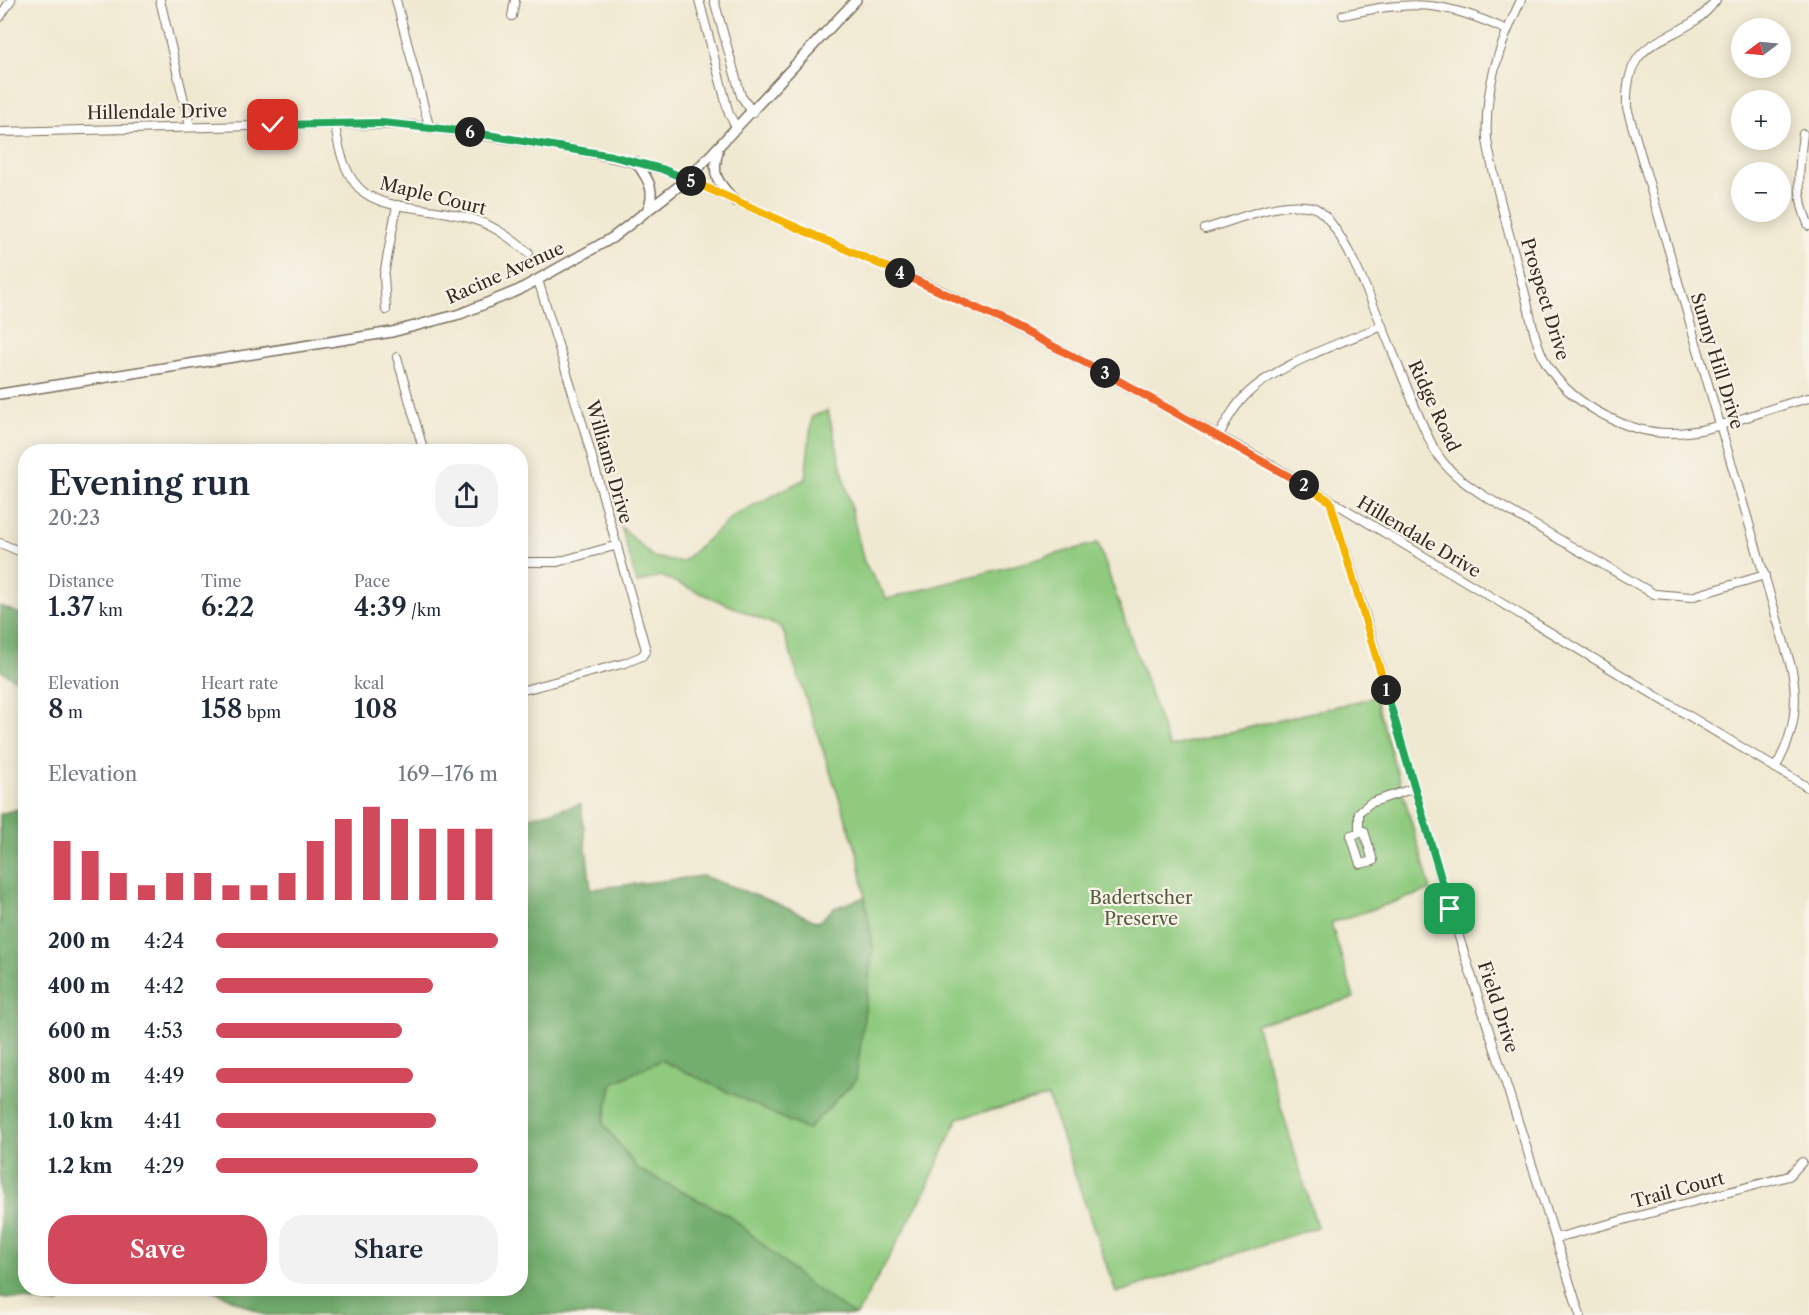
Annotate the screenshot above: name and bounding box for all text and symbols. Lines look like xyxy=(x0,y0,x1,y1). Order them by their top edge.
north arrow xyxy=(1731,18,1791,78)
map controls xyxy=(1731,18,1791,222)
button: + xyxy=(1731,90,1791,150)
pin xyxy=(247,99,298,150)
street label: Hillendale Drive xyxy=(87,100,227,124)
icon: check xyxy=(256,108,289,141)
pin: 6 xyxy=(455,117,485,147)
text: 6 xyxy=(465,122,475,142)
button: − xyxy=(1731,162,1791,222)
pin: 5 xyxy=(676,166,706,196)
text: 5 xyxy=(687,171,695,191)
street label: Maple Court xyxy=(378,172,489,220)
street label: Prospect Drive xyxy=(1516,235,1574,363)
street label: Racine Avenue xyxy=(443,237,567,309)
pin: 4 xyxy=(885,258,915,288)
text: 4 xyxy=(895,263,905,283)
street label: Sunny Hill Drive xyxy=(1686,290,1748,432)
street label: Ridge Road xyxy=(1403,357,1465,455)
pin: 3 xyxy=(1090,358,1120,388)
text: 3 xyxy=(1100,363,1110,383)
street label: Williams Drive xyxy=(581,397,637,526)
text: Evening run xyxy=(48,463,250,504)
button: share xyxy=(435,464,498,527)
pin: 2 xyxy=(1289,470,1319,500)
text: 2 xyxy=(1299,475,1309,495)
street label: Hillendale Drive xyxy=(1353,491,1485,583)
text: 20:23 xyxy=(48,506,100,530)
text: Distance xyxy=(48,571,114,591)
text: Time xyxy=(201,571,241,591)
text: Pace xyxy=(354,571,390,591)
text: 1.37 xyxy=(48,591,94,623)
text: 6:22 xyxy=(201,591,254,623)
text: 4:39 xyxy=(354,591,407,623)
text: km xyxy=(94,600,123,620)
text: /km xyxy=(407,600,441,620)
text: Elevation xyxy=(48,673,119,693)
text: Heart rate xyxy=(201,673,278,693)
text: kcal xyxy=(354,673,384,693)
pin: 1 xyxy=(1371,675,1401,705)
text: 1 xyxy=(1382,680,1390,700)
text: 8 xyxy=(48,693,64,725)
text: 158 xyxy=(201,693,243,725)
text: 108 xyxy=(354,693,398,725)
text: m xyxy=(64,702,83,722)
text: bpm xyxy=(243,702,281,722)
text: Elevation xyxy=(48,762,137,786)
text: 169–176 m xyxy=(398,762,498,786)
pin xyxy=(1424,883,1475,934)
park label: Badertscher Preserve xyxy=(1089,887,1193,930)
icon: arrive xyxy=(1433,892,1466,925)
text: 200 m xyxy=(48,929,110,953)
text: 4:24 xyxy=(144,929,184,953)
street label: Field Drive xyxy=(1473,958,1523,1056)
text: 400 m xyxy=(48,974,110,998)
text: 4:42 xyxy=(144,974,184,998)
text: 600 m xyxy=(48,1019,110,1043)
text: 4:53 xyxy=(144,1019,183,1043)
text: 800 m xyxy=(48,1064,111,1088)
text: 4:49 xyxy=(144,1064,184,1088)
text: 1.0 km xyxy=(48,1109,113,1133)
text: 4:41 xyxy=(144,1109,181,1133)
text: 1.2 km xyxy=(48,1154,112,1178)
text: 4:29 xyxy=(144,1154,184,1178)
street label: Trail Court xyxy=(1629,1167,1727,1213)
button: Save xyxy=(48,1215,267,1284)
button: Share xyxy=(279,1215,498,1284)

